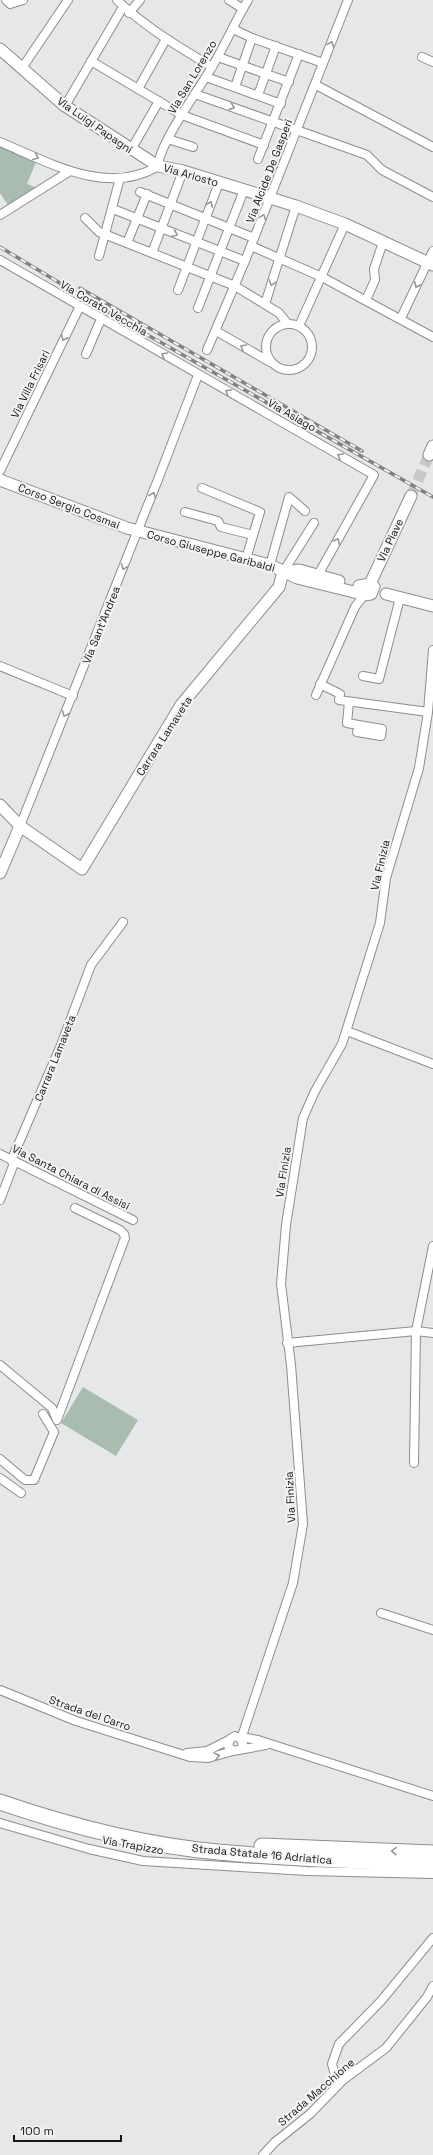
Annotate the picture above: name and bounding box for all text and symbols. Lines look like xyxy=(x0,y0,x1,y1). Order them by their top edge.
street label: Via San Lorenzo xyxy=(164,37,220,116)
one-way arrow xyxy=(327,41,335,48)
street label: Via Luigi Papagni xyxy=(54,94,136,156)
one-way arrow xyxy=(228,102,235,111)
street label: Via Alcide De Gasperi xyxy=(243,117,295,225)
one-way arrow xyxy=(31,152,39,160)
street label: Via Ariosto xyxy=(162,160,220,190)
one-way arrow xyxy=(206,200,214,207)
one-way arrow xyxy=(258,213,266,220)
one-way arrow xyxy=(171,229,179,237)
street label: Via Corato Vecchia xyxy=(58,277,151,339)
one-way arrow xyxy=(268,279,276,286)
one-way arrow xyxy=(414,280,422,288)
one-way arrow xyxy=(61,334,69,341)
one-way arrow xyxy=(240,344,247,352)
street label: Via Villa Frisari xyxy=(7,347,53,420)
one-way arrow xyxy=(161,353,168,360)
one-way arrow xyxy=(225,389,232,396)
street label: Via Asiago xyxy=(265,395,319,435)
one-way arrow xyxy=(337,454,345,461)
street label: Corso Sergio Cosmai xyxy=(16,480,122,532)
one-way arrow xyxy=(148,491,156,498)
street label: Via Piave xyxy=(374,516,406,564)
street label: Corso Giuseppe Garibaldi xyxy=(145,527,277,575)
one-way arrow xyxy=(333,538,340,545)
one-way arrow xyxy=(121,563,129,571)
street label: Via Sant'Andrea xyxy=(79,583,123,666)
street label: Carrara Lamaveta xyxy=(133,693,195,778)
one-way arrow xyxy=(62,710,70,717)
street label: Via Finizia xyxy=(367,838,393,892)
street label: Carrara Lamaveta xyxy=(31,1012,79,1103)
street label: Via Santa Chiara di Assisi xyxy=(10,1141,133,1213)
street label: Via Finizia xyxy=(272,1145,294,1199)
street label: Via Finizia xyxy=(282,1470,298,1523)
street label: Strada del Carro xyxy=(47,1692,133,1734)
one-way arrow xyxy=(214,1752,221,1761)
street label: Via Trapizzo xyxy=(101,1833,165,1857)
street label: Strada Statale 16 Adriatica xyxy=(191,1841,333,1867)
one-way arrow xyxy=(391,1847,397,1856)
street label: Strada Macchione xyxy=(275,2055,357,2129)
scale bar xyxy=(14,2117,121,2143)
text: 100 m xyxy=(20,2123,54,2139)

